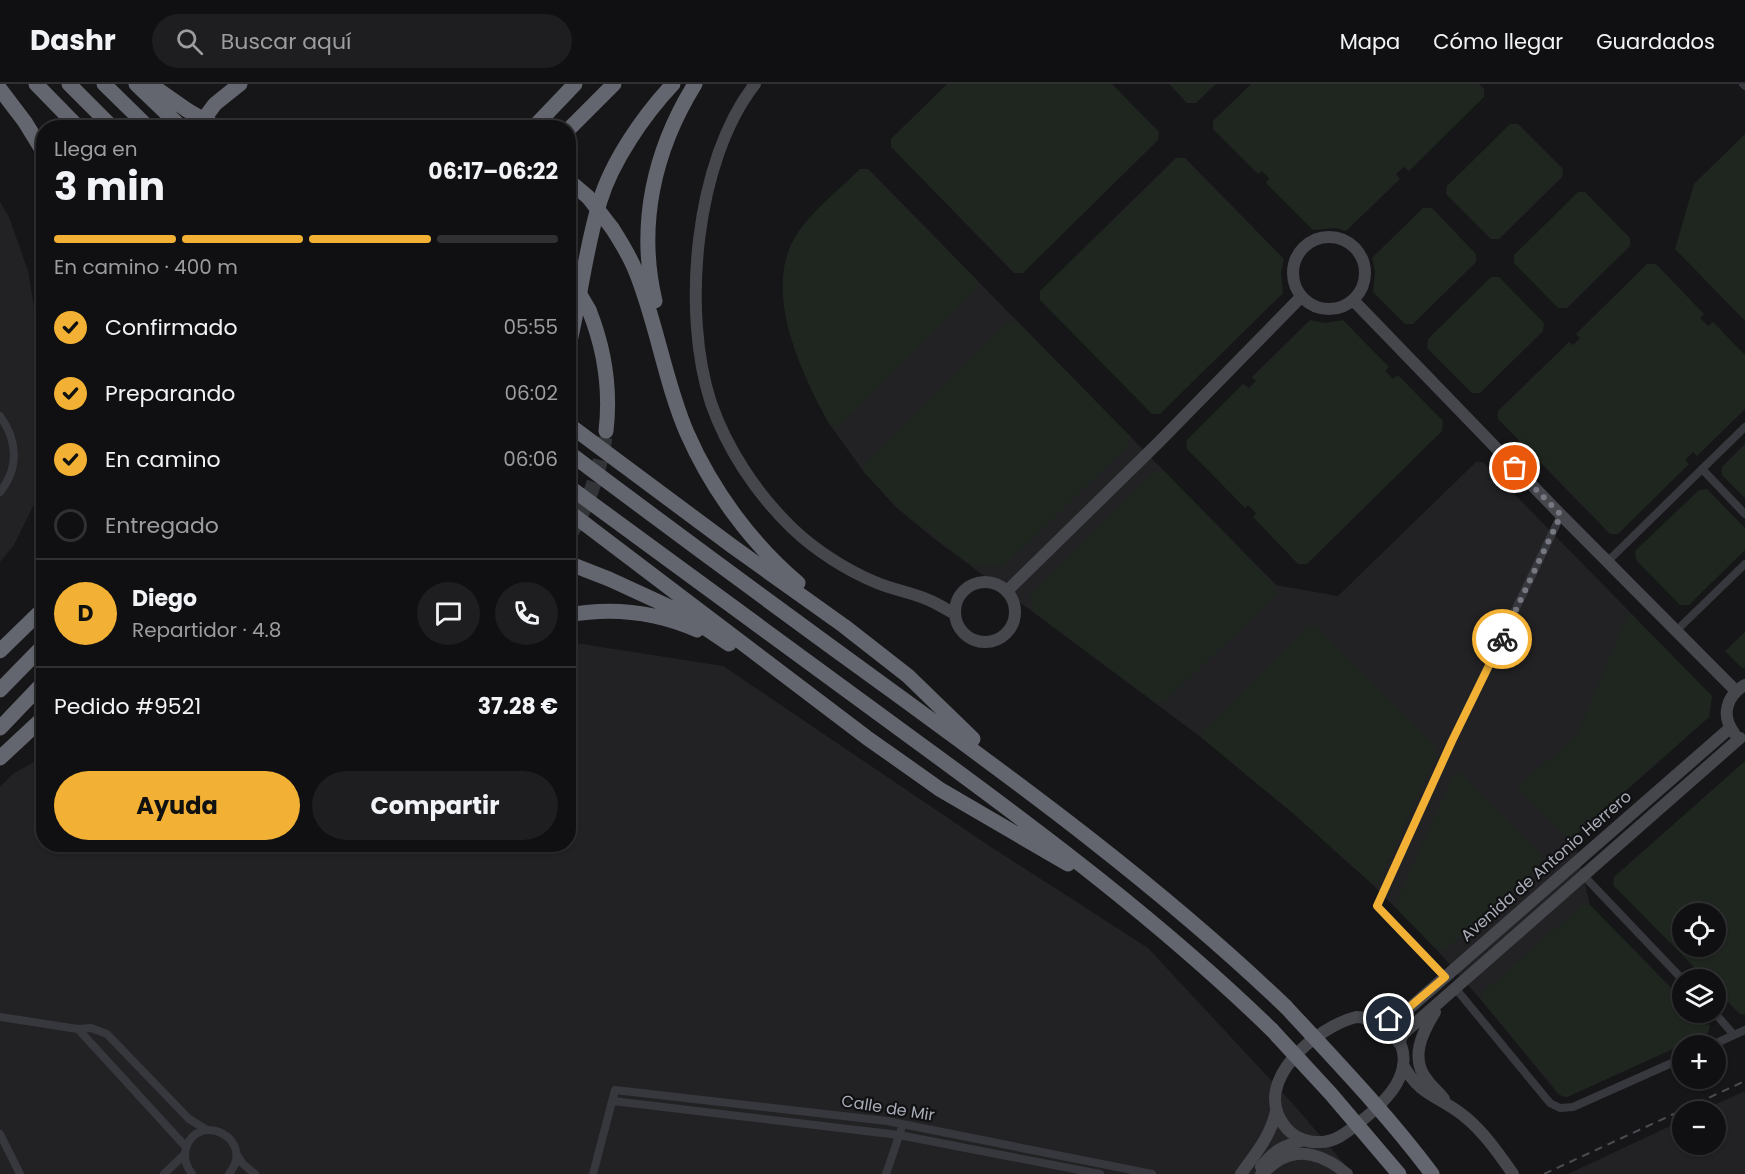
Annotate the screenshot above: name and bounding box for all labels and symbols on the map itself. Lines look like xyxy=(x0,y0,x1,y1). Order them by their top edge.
pin xyxy=(1489,442,1540,493)
courier xyxy=(1472,609,1532,669)
street label: Avenida de Antonio Herrero xyxy=(1456,785,1636,947)
pin xyxy=(1363,993,1414,1044)
street label: Calle de Mir xyxy=(840,1089,936,1127)

